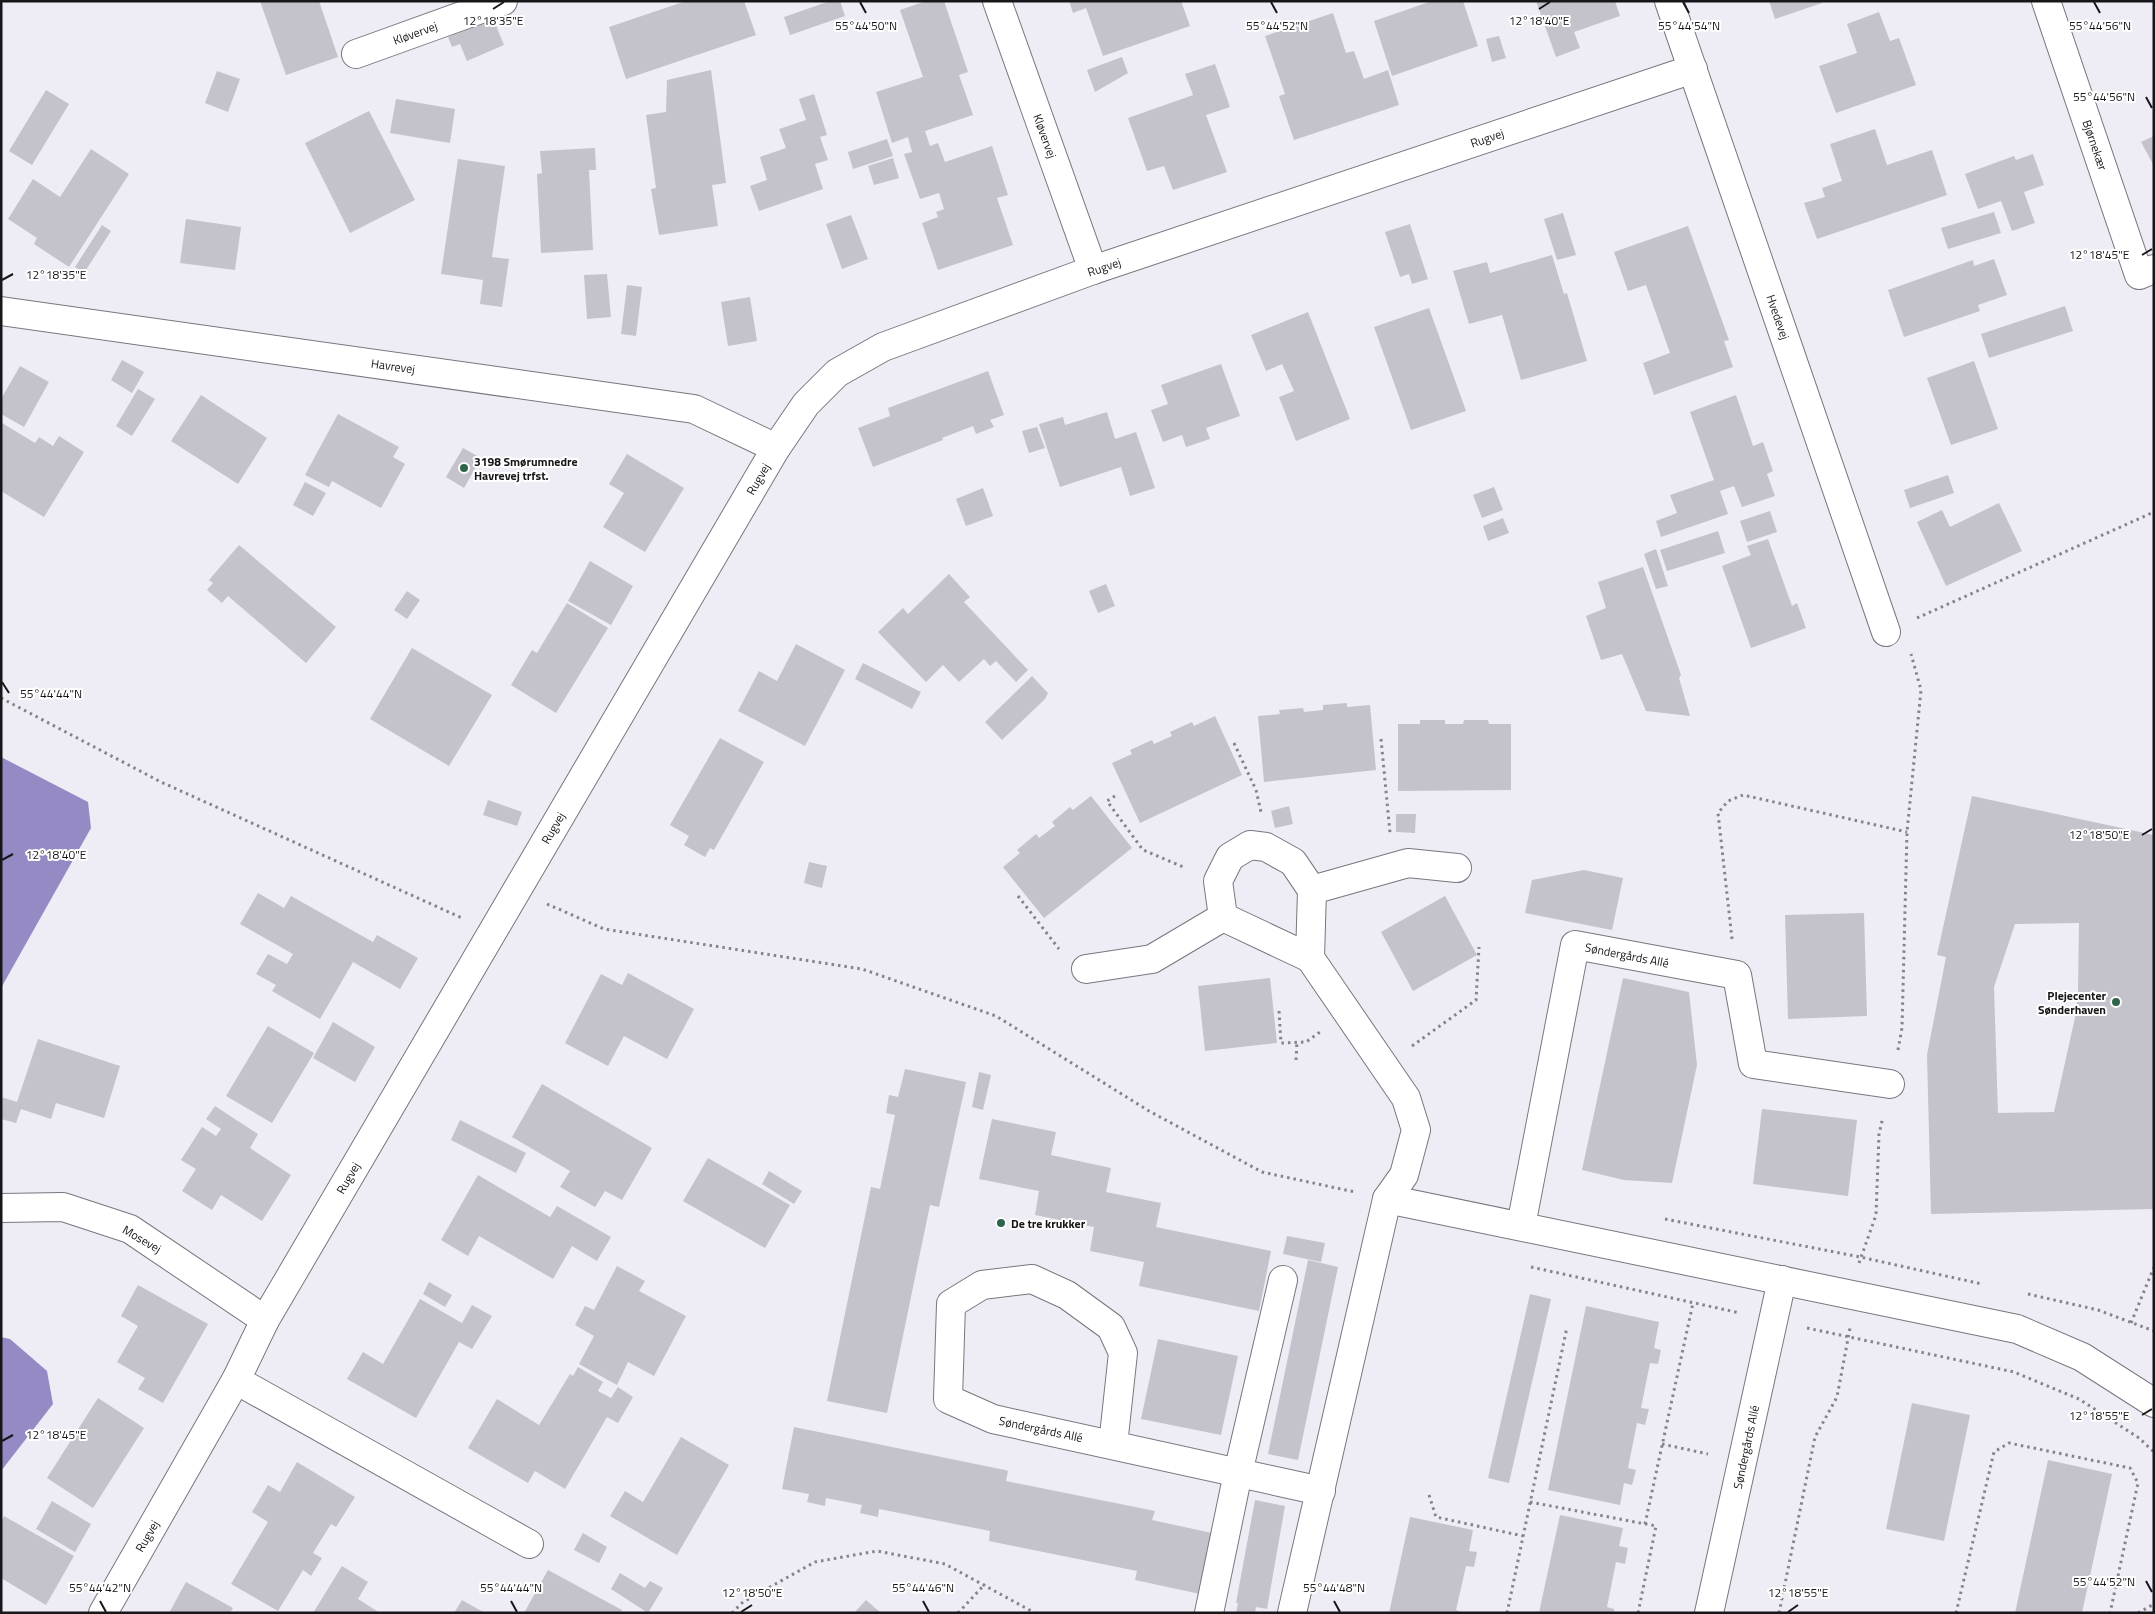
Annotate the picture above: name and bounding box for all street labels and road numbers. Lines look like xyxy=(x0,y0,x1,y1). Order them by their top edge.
street label: Kløvervej xyxy=(390,16,440,50)
street label: Kløvervej xyxy=(1028,111,1062,161)
street label: Bjørnekær xyxy=(2077,117,2113,173)
street label: Rugvej xyxy=(1468,123,1506,153)
street label: Rugvej xyxy=(1085,252,1123,282)
street label: Hvedevej xyxy=(1761,292,1795,342)
street label: Havrevej xyxy=(370,354,416,378)
street label: Rugvej xyxy=(741,459,775,499)
street label: Rugvej xyxy=(536,808,570,848)
street label: Søndergårds Allé xyxy=(1583,938,1671,972)
street label: Rugvej xyxy=(331,1158,365,1198)
street label: Mosevej xyxy=(119,1220,165,1258)
street label: Søndergårds Allé xyxy=(1728,1403,1764,1491)
street label: Søndergårds Allé xyxy=(997,1411,1085,1447)
street label: Rugvej xyxy=(130,1516,164,1556)

